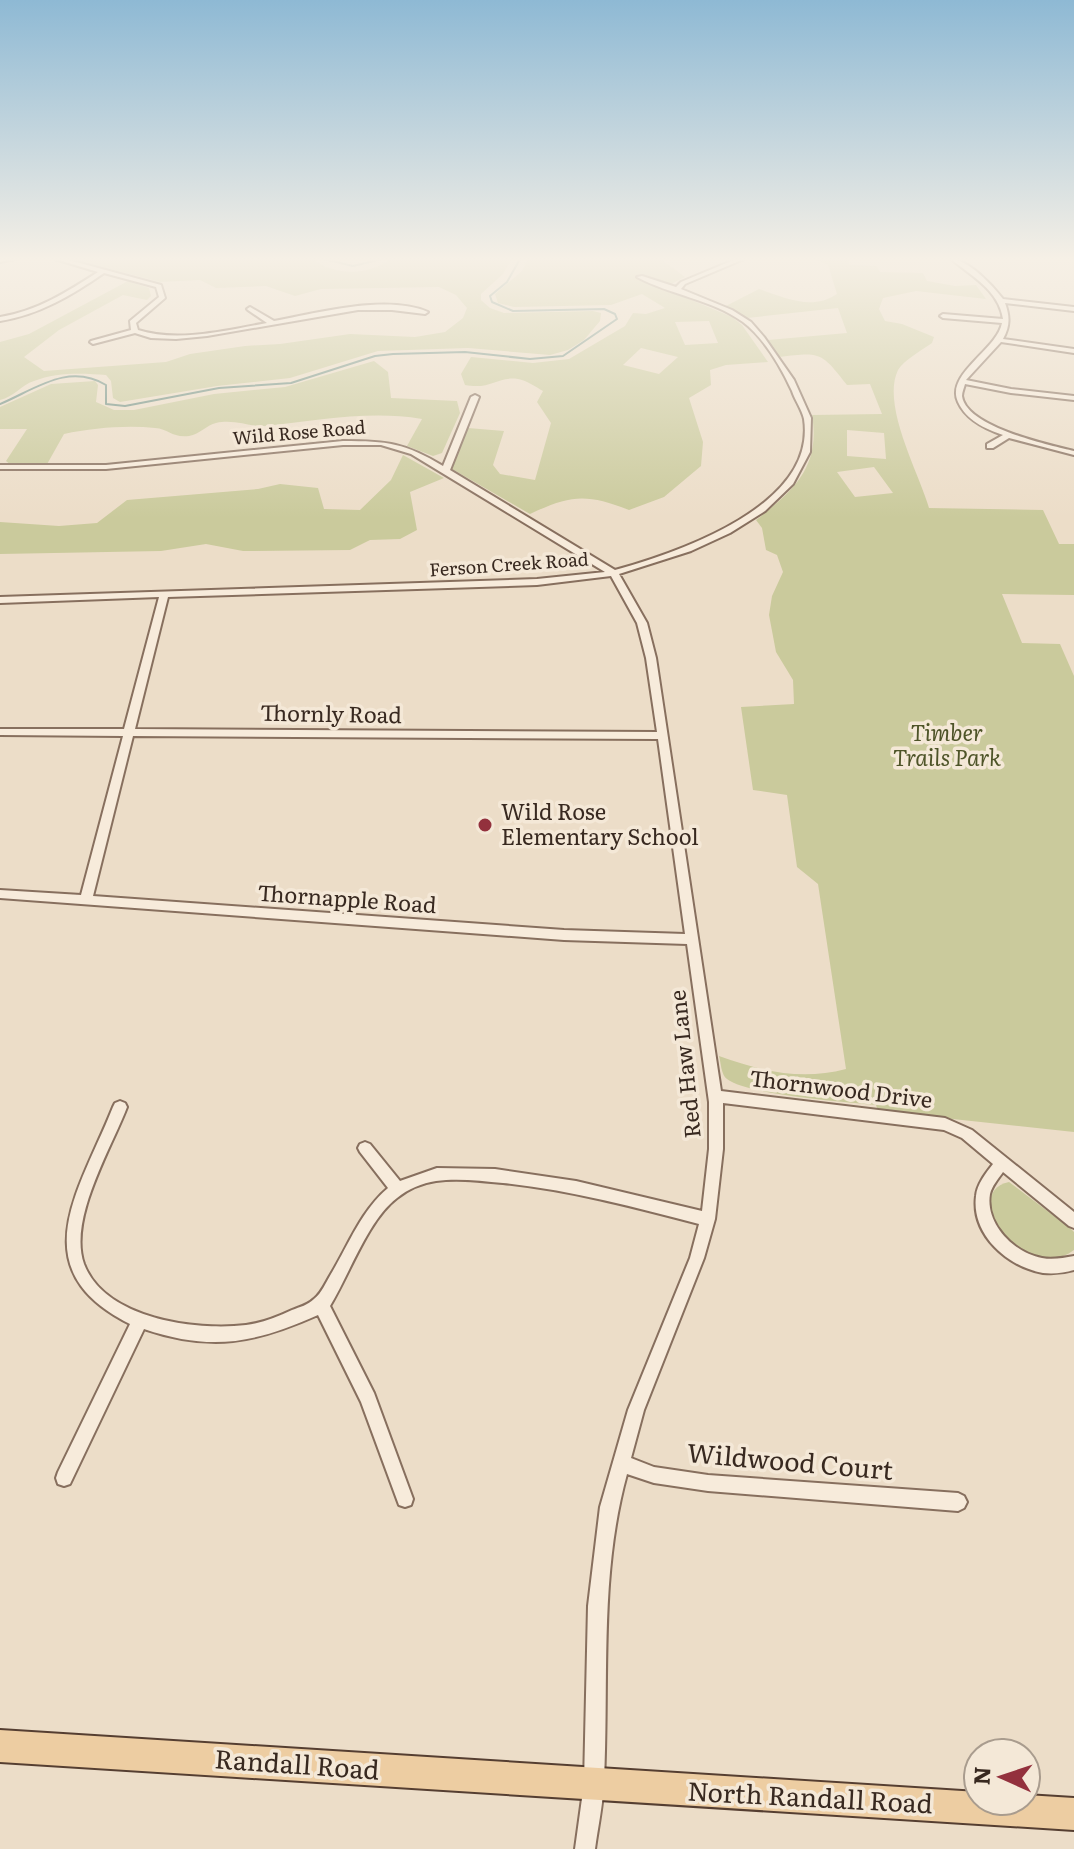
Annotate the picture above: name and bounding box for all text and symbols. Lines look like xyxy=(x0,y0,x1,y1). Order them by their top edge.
street label: Wild Rose Road xyxy=(231,412,366,451)
street label: Ferson Creek Road xyxy=(428,544,589,583)
street label: Thornly Road xyxy=(260,695,402,730)
park label: Timber Trails Park xyxy=(893,715,1001,773)
place label: Wild Rose Elementary School xyxy=(501,794,699,852)
marker: Wild Rose Elementary School xyxy=(476,816,494,834)
street label: Thornapple Road xyxy=(257,875,438,920)
street label: Red Haw Lane xyxy=(659,988,708,1140)
street label: Thornwood Drive xyxy=(748,1060,934,1115)
street label: Wildwood Court xyxy=(686,1431,895,1488)
street label: Randall Road xyxy=(214,1737,381,1788)
north arrow xyxy=(962,1737,1042,1817)
text: N xyxy=(964,1766,997,1786)
street label: North Randall Road xyxy=(687,1770,934,1821)

